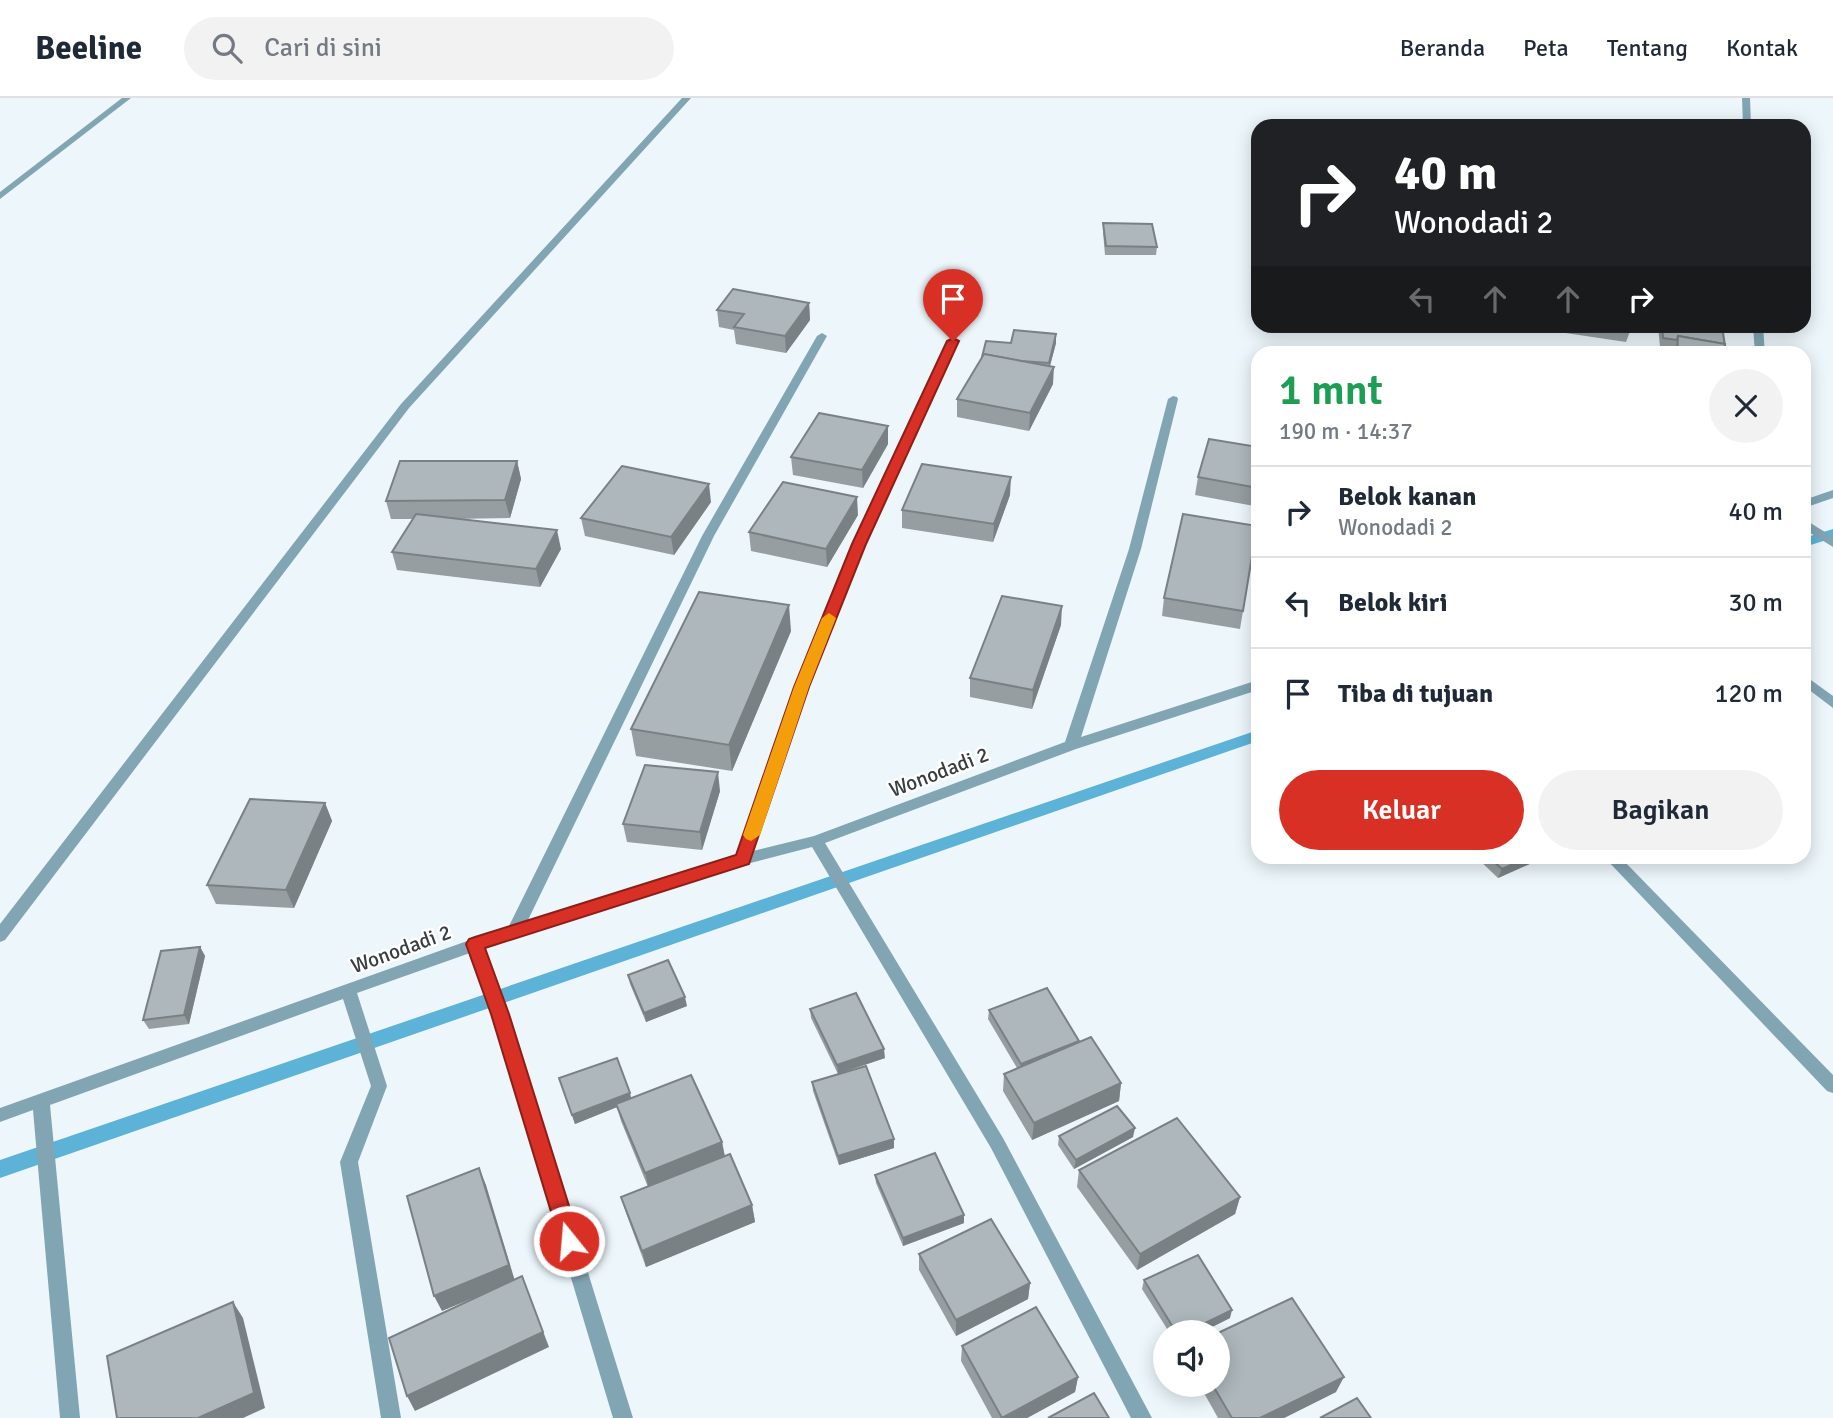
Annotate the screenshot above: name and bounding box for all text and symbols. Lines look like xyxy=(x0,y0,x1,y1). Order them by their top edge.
search box xyxy=(184,17,674,80)
text: Beeline xyxy=(35,28,142,69)
icon: search xyxy=(208,29,246,67)
text: Cari di sini xyxy=(264,32,382,64)
text: Beranda xyxy=(1400,33,1485,63)
text: Peta xyxy=(1523,33,1569,63)
text: Tentang xyxy=(1607,33,1688,63)
text: Kontak xyxy=(1726,33,1798,63)
text: 40 m xyxy=(1394,143,1497,203)
icon: right xyxy=(1279,147,1370,238)
text: Wonodadi 2 xyxy=(1394,203,1554,242)
pin xyxy=(923,269,983,341)
icon: arrive xyxy=(934,280,972,318)
icon: left xyxy=(1403,280,1441,318)
icon: ahead xyxy=(1476,280,1514,318)
icon: ahead xyxy=(1549,280,1587,318)
icon: right xyxy=(1622,280,1660,318)
text: 1 mnt xyxy=(1279,365,1383,416)
button: close xyxy=(1709,369,1783,443)
text: 190 m · 14:37 xyxy=(1279,417,1413,446)
text: Belok kanan xyxy=(1338,481,1476,513)
icon: right xyxy=(1279,493,1317,531)
text: 40 m xyxy=(1728,496,1783,528)
text: Wonodadi 2 xyxy=(1338,513,1453,542)
icon: left xyxy=(1279,584,1317,622)
text: Belok kiri xyxy=(1338,587,1447,619)
text: 30 m xyxy=(1728,587,1783,619)
icon: arrive xyxy=(1279,675,1317,713)
text: Tiba di tujuan xyxy=(1338,678,1493,710)
text: 120 m xyxy=(1714,678,1783,710)
street label: Wonodadi 2 xyxy=(885,741,993,803)
button: Keluar xyxy=(1279,770,1524,850)
button: Bagikan xyxy=(1538,770,1783,850)
street label: Wonodadi 2 xyxy=(347,919,455,979)
position arrow xyxy=(532,1204,606,1278)
map controls xyxy=(1153,1320,1230,1397)
button: sound xyxy=(1153,1320,1230,1397)

